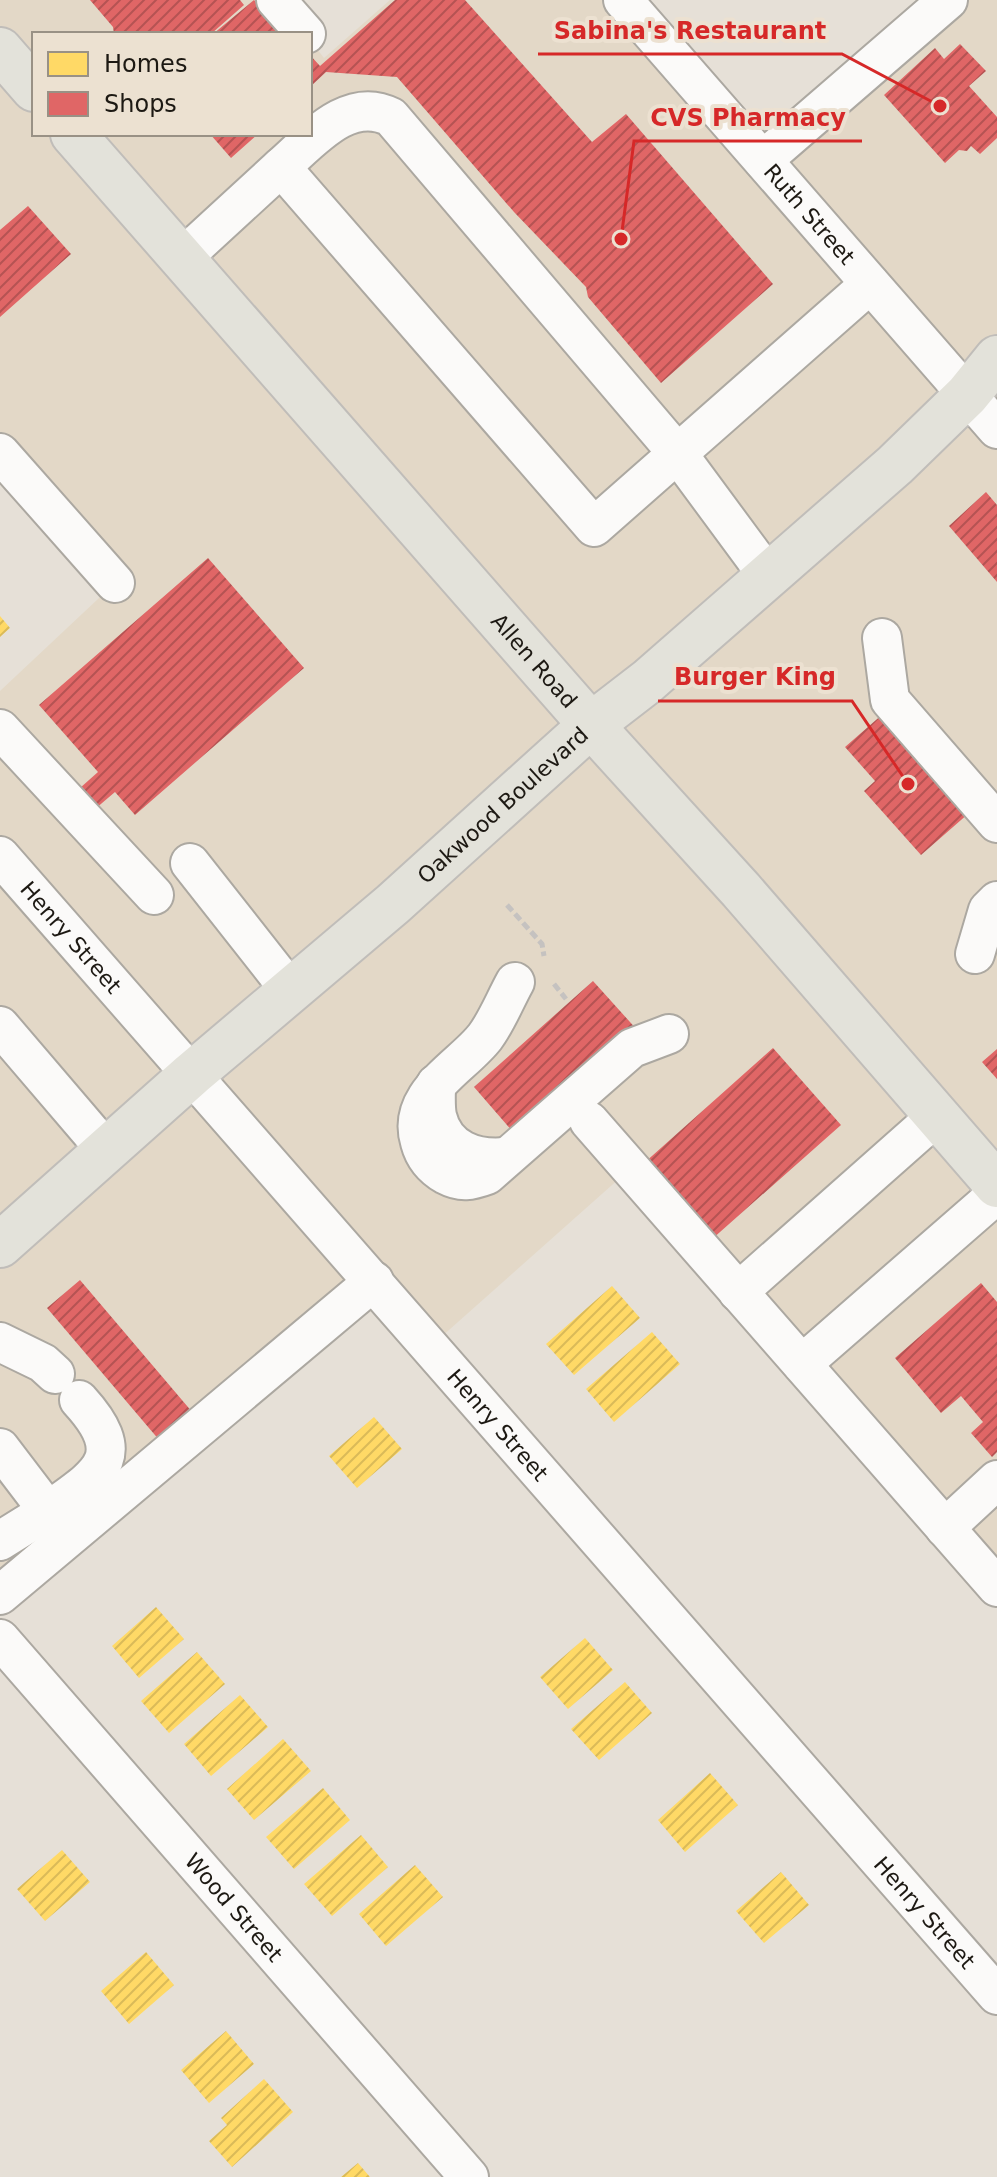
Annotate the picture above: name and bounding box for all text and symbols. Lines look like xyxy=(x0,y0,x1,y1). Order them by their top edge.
callout: Sabina's Restaurant xyxy=(538,6,842,54)
text: Sabina's Restaurant xyxy=(554,17,826,45)
legend xyxy=(32,32,312,136)
text: Homes xyxy=(104,50,187,78)
text: Shops xyxy=(104,90,177,118)
callout: CVS Pharmacy xyxy=(634,93,862,141)
text: CVS Pharmacy xyxy=(650,104,846,132)
street label: Ruth Street xyxy=(759,159,860,270)
street label: Allen Road xyxy=(486,608,582,713)
callout: Burger King xyxy=(658,653,852,701)
text: Burger King xyxy=(674,663,836,691)
street label: Oakwood Boulevard xyxy=(413,722,593,889)
street label: Henry Street xyxy=(15,877,127,999)
street label: Henry Street xyxy=(442,1364,553,1486)
street label: Wood Street xyxy=(180,1848,288,1967)
street label: Henry Street xyxy=(869,1852,980,1974)

